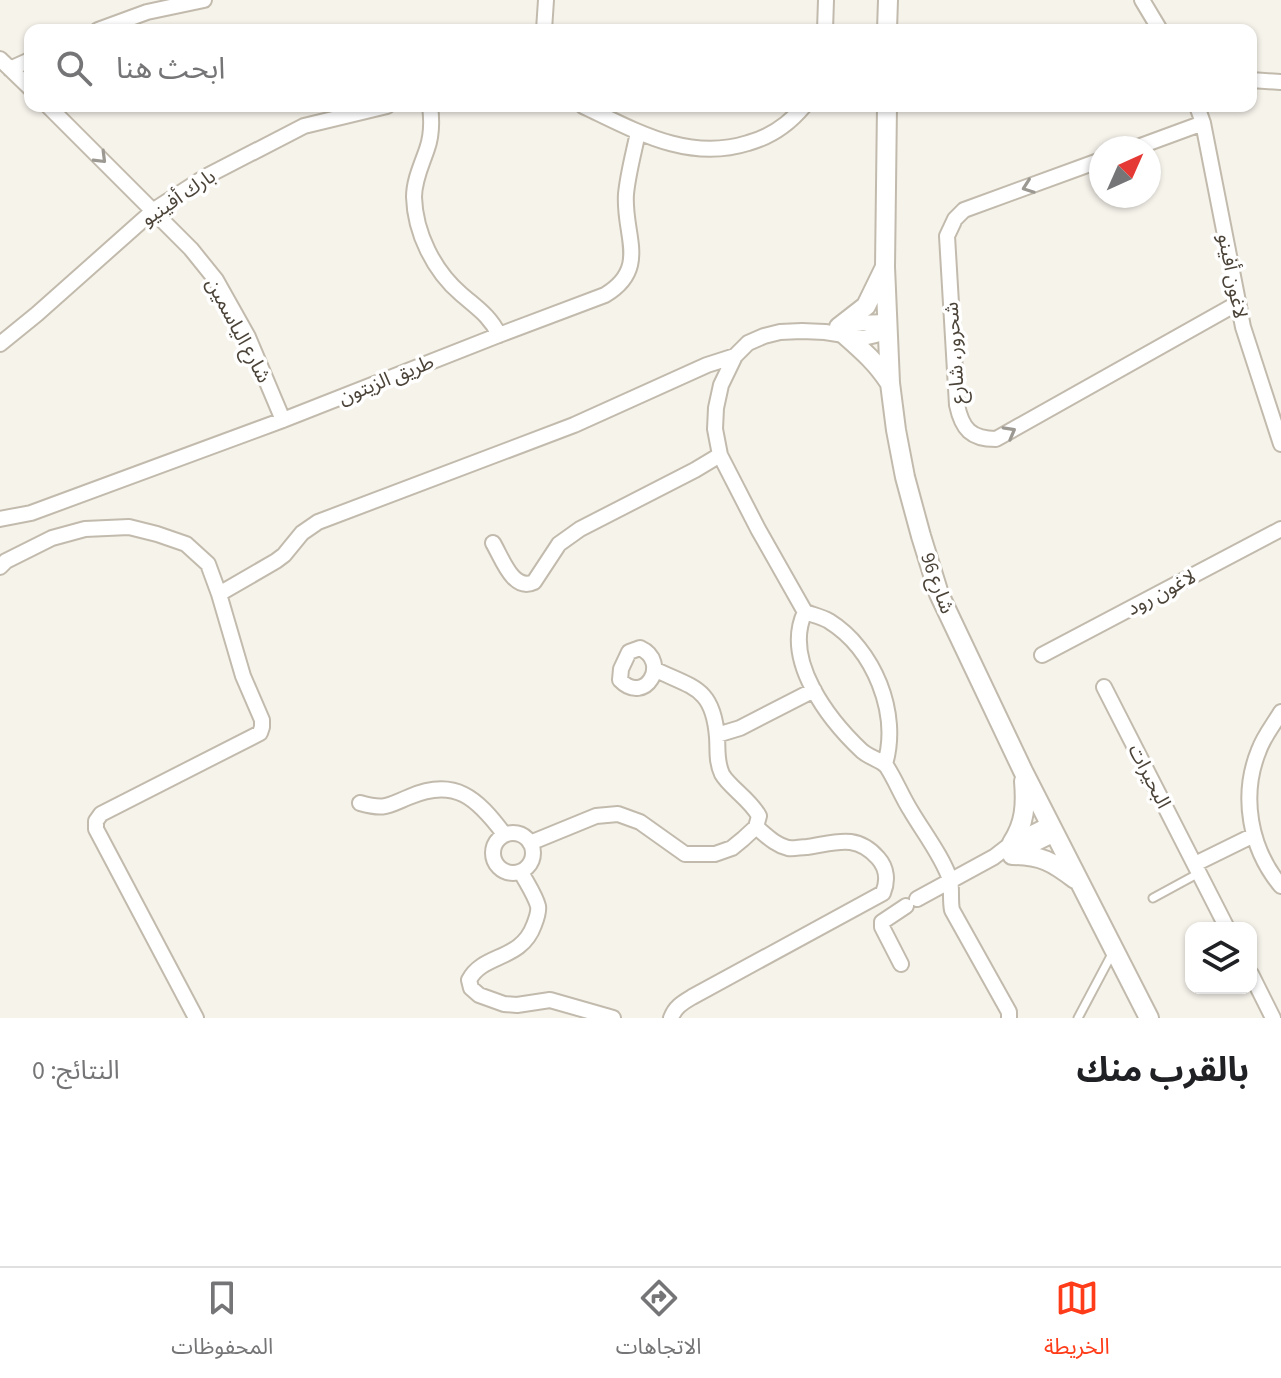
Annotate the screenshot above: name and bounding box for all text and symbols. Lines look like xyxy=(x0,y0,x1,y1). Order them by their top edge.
search box xyxy=(24,24,1257,112)
icon: search xyxy=(52,46,96,90)
text: ابحث هنا xyxy=(116,47,225,90)
north arrow xyxy=(1089,136,1161,208)
one-way arrow xyxy=(92,149,106,163)
street label: بارك أفينيو xyxy=(136,163,221,233)
one-way arrow xyxy=(1022,177,1036,194)
street label: لاغون أفينو xyxy=(1210,231,1254,321)
street label: شارع الياسمين xyxy=(199,273,278,388)
street label: شحرور، شارع xyxy=(937,301,973,405)
street label: طريق الزيتون xyxy=(334,348,438,412)
one-way arrow xyxy=(1002,426,1016,441)
street label: شارع 96 xyxy=(913,549,961,618)
street label: لاغون رود xyxy=(1122,563,1201,623)
street label: البحيرات xyxy=(1121,739,1177,814)
map controls xyxy=(1185,922,1257,994)
button: layers xyxy=(1185,922,1257,994)
text: بالقرب منك xyxy=(1076,1046,1249,1095)
text: النتائج: 0 xyxy=(32,1052,120,1089)
tab: المحفوظات xyxy=(171,1276,273,1370)
tab: الاتجاهات xyxy=(616,1276,702,1370)
tab: الخريطة xyxy=(1044,1276,1110,1370)

